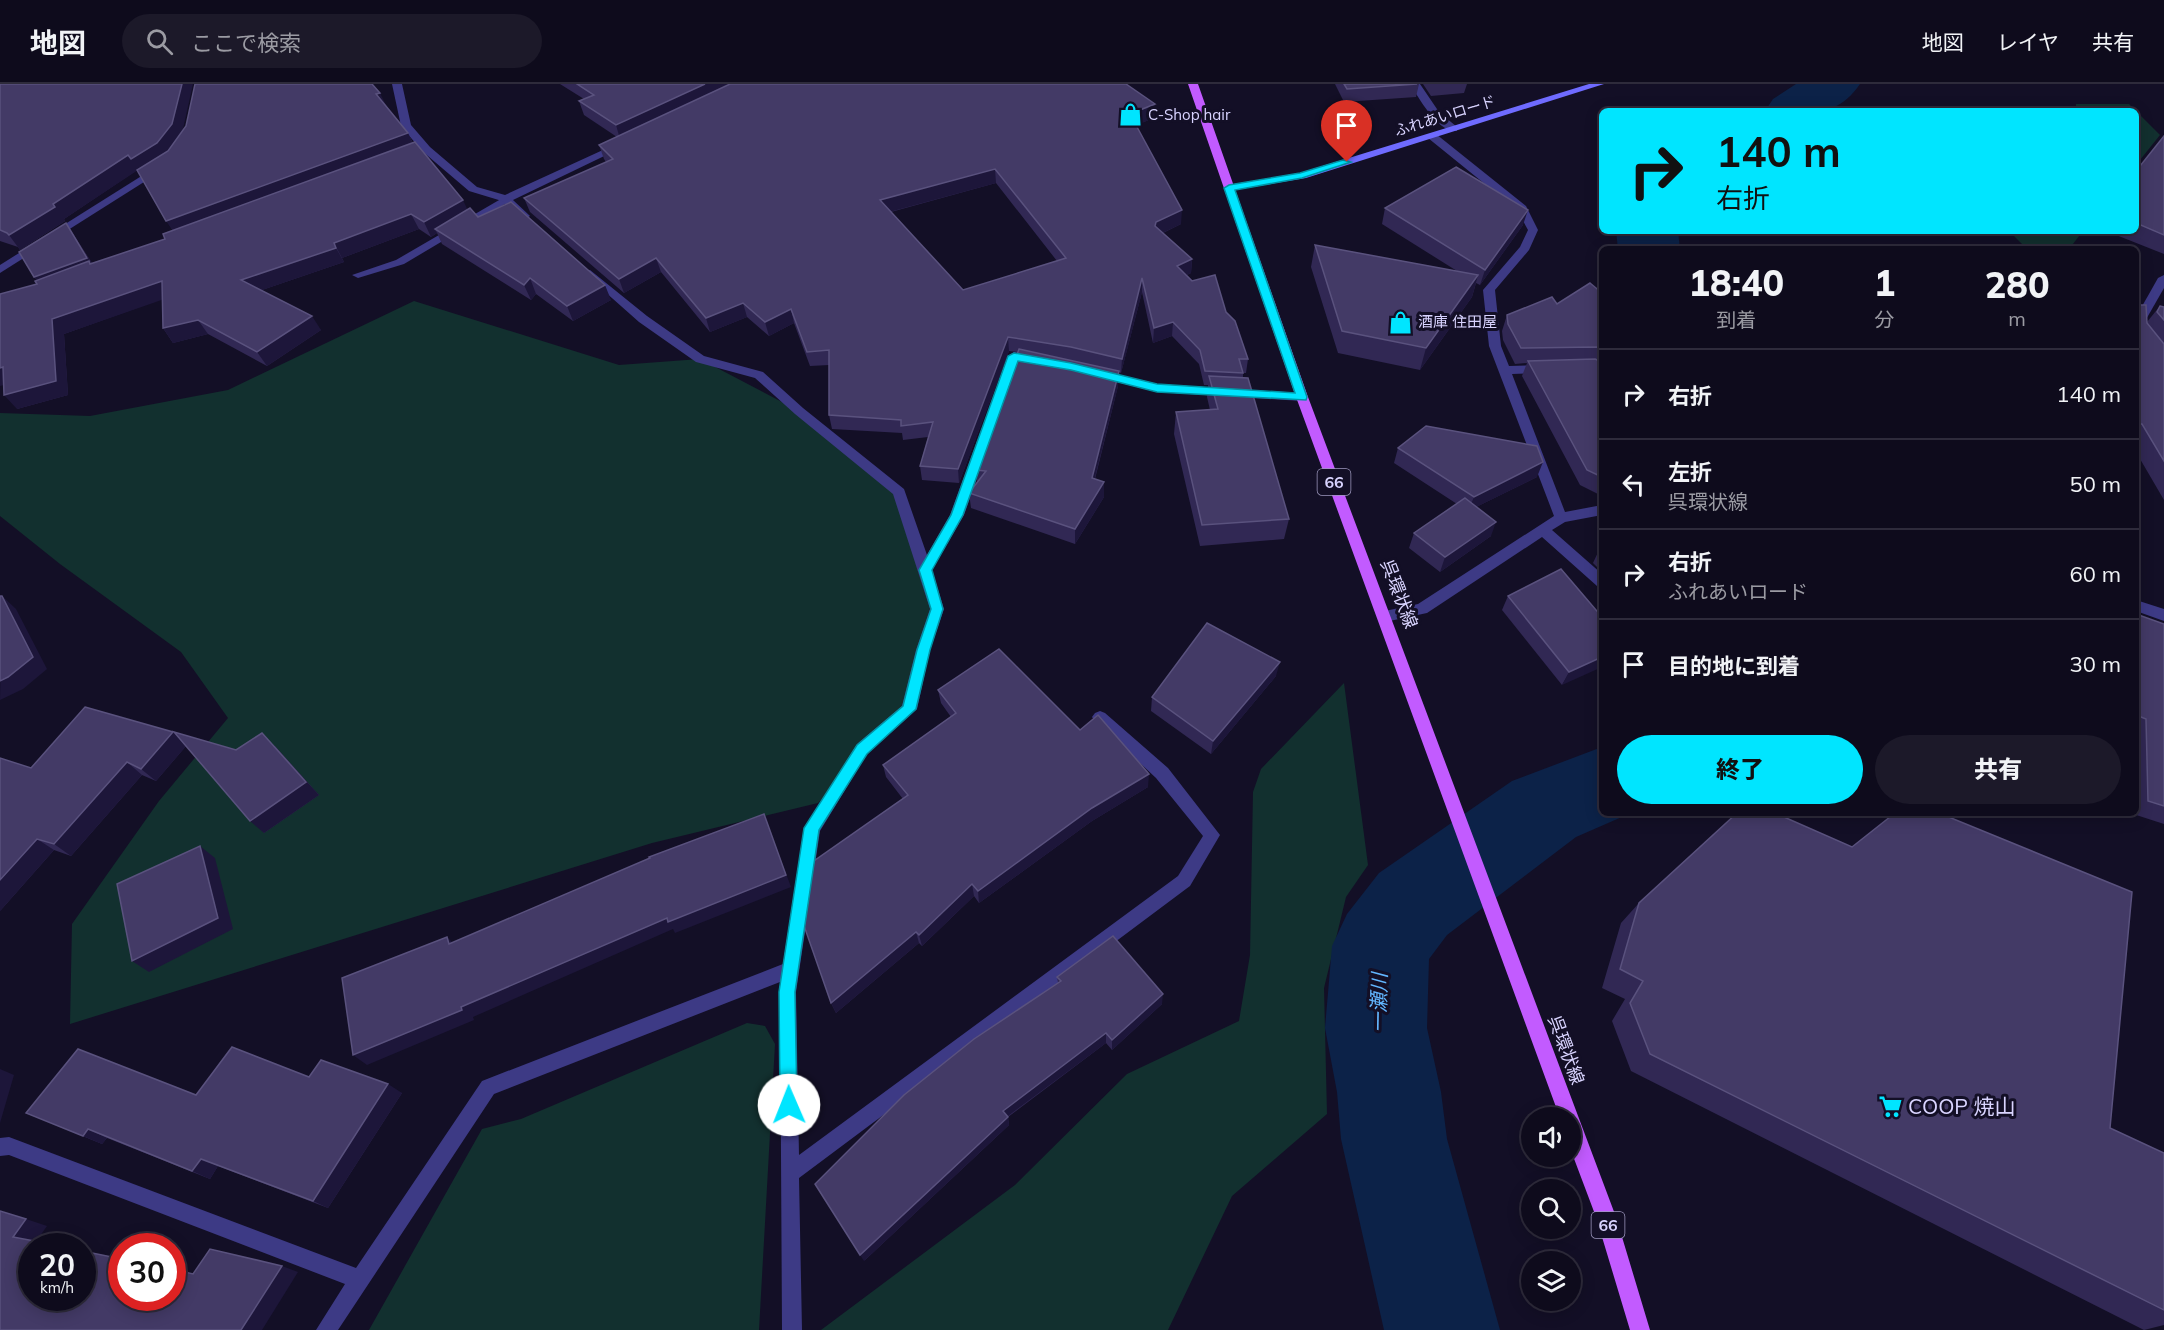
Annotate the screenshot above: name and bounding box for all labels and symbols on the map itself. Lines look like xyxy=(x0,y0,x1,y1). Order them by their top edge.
street label: ふれあいロード xyxy=(1392,91,1498,140)
pin xyxy=(1321,100,1372,162)
shop icon: C-Shop hair xyxy=(1117,102,1143,128)
place label: C-Shop hair xyxy=(1148,105,1231,124)
shop icon: 酒庫 住田屋 xyxy=(1387,309,1413,335)
place label: 酒庫 住田屋 xyxy=(1418,312,1497,331)
road number: 66 xyxy=(1318,469,1350,495)
street label: 呉環状線 xyxy=(1376,556,1423,632)
water label: 一瀬川 xyxy=(1365,971,1392,1033)
street label: 呉環状線 xyxy=(1543,1012,1590,1088)
position arrow xyxy=(757,1073,821,1137)
place label: COOP 焼山 xyxy=(1908,1093,2016,1119)
supermarket icon: COOP 焼山 xyxy=(1877,1094,1903,1120)
road number: 66 xyxy=(1592,1212,1624,1238)
speed limit sign: 30 xyxy=(108,1233,186,1311)

